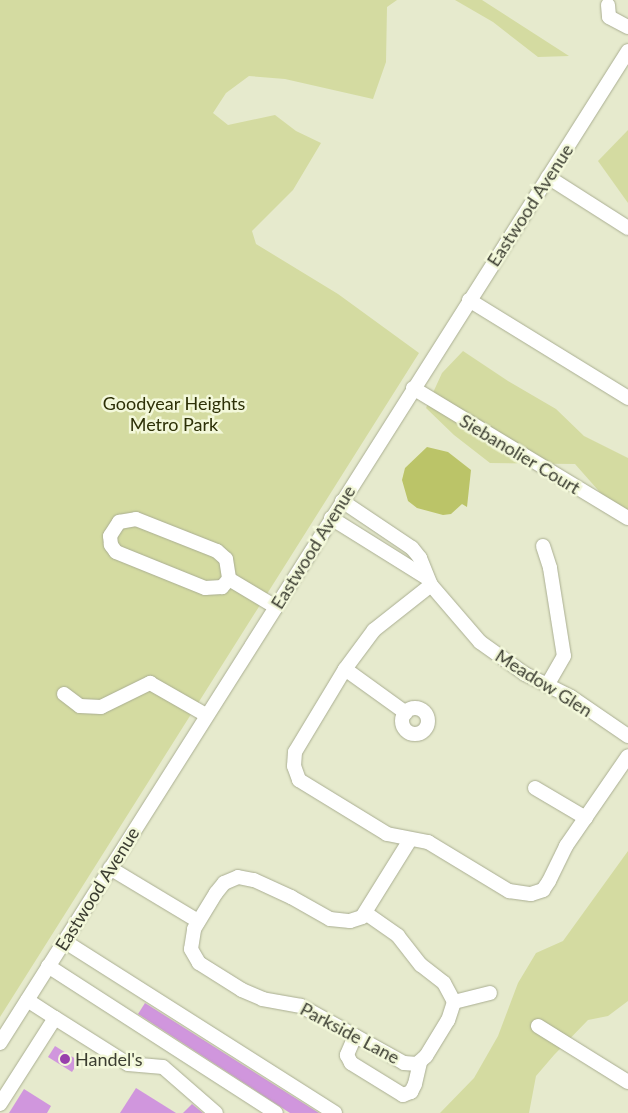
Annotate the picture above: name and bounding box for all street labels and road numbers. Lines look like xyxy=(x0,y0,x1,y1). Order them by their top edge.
street label: Eastwood Avenue xyxy=(482,139,578,271)
street label: Siebanolier Court xyxy=(456,409,584,499)
street label: Eastwood Avenue xyxy=(266,481,360,613)
street label: Meadow Glen xyxy=(491,645,597,721)
street label: Eastwood Avenue xyxy=(50,823,144,955)
street label: Parkside Lane xyxy=(297,998,403,1068)

